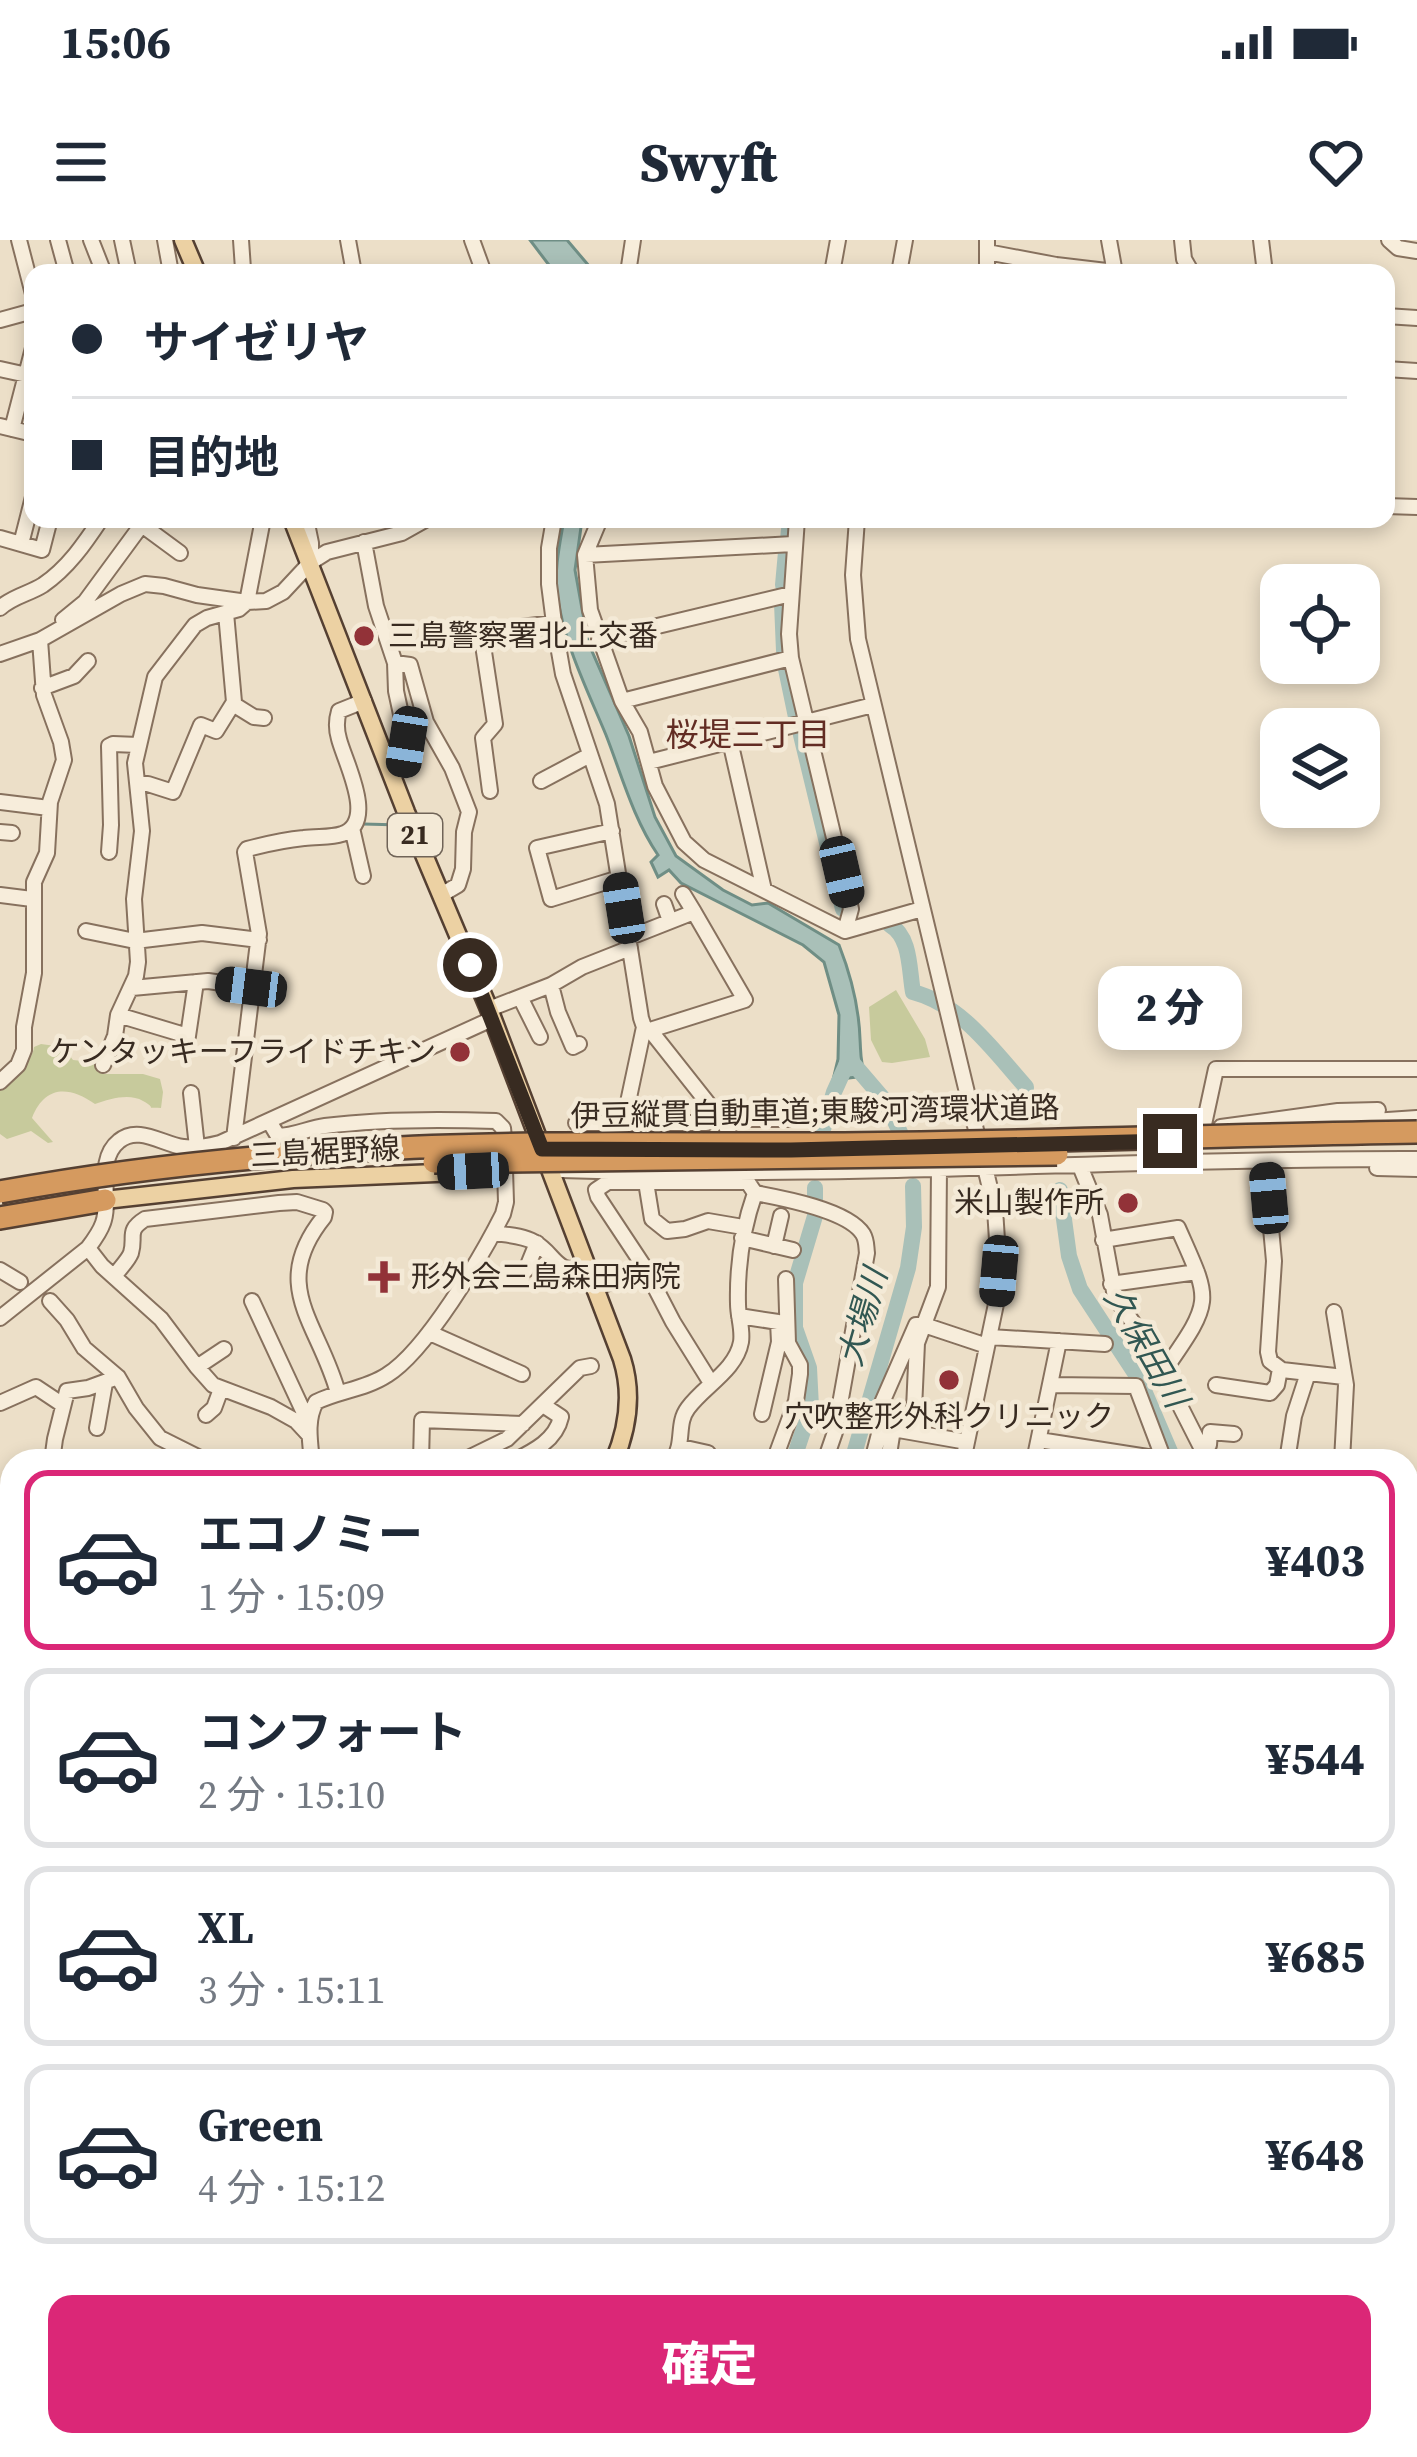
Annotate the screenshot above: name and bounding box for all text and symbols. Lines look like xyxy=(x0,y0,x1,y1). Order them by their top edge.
text: 15:06 xyxy=(60,11,171,73)
text: Swyft xyxy=(640,125,777,199)
icon: menu xyxy=(48,129,114,195)
icon: heart xyxy=(1303,129,1369,195)
text: サイゼリヤ xyxy=(144,311,369,373)
text: 目的地 xyxy=(144,426,279,488)
map controls xyxy=(1260,564,1380,828)
button: locate xyxy=(1260,564,1380,684)
place label: 三島警察署北上交番 xyxy=(388,615,658,656)
marker: 三島警察署北上交番 xyxy=(351,623,377,649)
car xyxy=(384,704,430,780)
button: layers xyxy=(1260,708,1380,828)
district label: 桜堤三丁目 xyxy=(666,712,831,757)
road number: 21 xyxy=(388,814,442,856)
car xyxy=(816,833,868,911)
car xyxy=(601,870,647,946)
route start xyxy=(443,938,497,992)
car xyxy=(213,965,289,1009)
callout: 2 分 xyxy=(1098,967,1242,1051)
text: 2 分 xyxy=(1136,981,1204,1034)
place label: ケンタッキーフライドチキン xyxy=(50,1031,436,1072)
marker: ケンタッキーフライドチキン xyxy=(447,1039,473,1065)
street label: 伊豆縦貫自動車道;東駿河湾環状道路 xyxy=(570,1087,1060,1136)
route end xyxy=(1143,1114,1197,1168)
street label: 三島裾野線 xyxy=(249,1127,401,1176)
car xyxy=(436,1151,510,1191)
car xyxy=(1248,1161,1290,1235)
place label: 米山製作所 xyxy=(954,1182,1104,1223)
marker: 米山製作所 xyxy=(1115,1190,1141,1216)
car xyxy=(978,1234,1020,1308)
place label: 形外会三島森田病院 xyxy=(411,1256,681,1297)
water label: 大場川 xyxy=(827,1260,899,1371)
marker: 形外会三島森田病院 xyxy=(368,1261,400,1293)
water label: 久保田川 xyxy=(1094,1279,1201,1418)
marker: 穴吹整形外科クリニック xyxy=(936,1367,962,1393)
place label: 穴吹整形外科クリニック xyxy=(784,1396,1114,1437)
text: エコノミー xyxy=(198,1503,423,1565)
icon: car xyxy=(54,1506,162,1614)
text: ¥403 xyxy=(1266,1529,1365,1591)
text: 1 分 · 15:09 xyxy=(198,1570,385,1623)
text: コンフォート xyxy=(198,1701,467,1763)
icon: car xyxy=(54,1704,162,1812)
text: ¥544 xyxy=(1266,1727,1365,1789)
text: 2 分 · 15:10 xyxy=(198,1768,385,1821)
text: XL xyxy=(198,1896,254,1958)
icon: car xyxy=(54,1902,162,2010)
text: ¥685 xyxy=(1266,1925,1365,1987)
text: 3 分 · 15:11 xyxy=(198,1963,385,2016)
text: Green xyxy=(198,2094,323,2156)
icon: car xyxy=(54,2100,162,2208)
text: ¥648 xyxy=(1266,2123,1365,2185)
text: 4 分 · 15:12 xyxy=(198,2161,385,2214)
button: 確定 xyxy=(48,2295,1371,2433)

